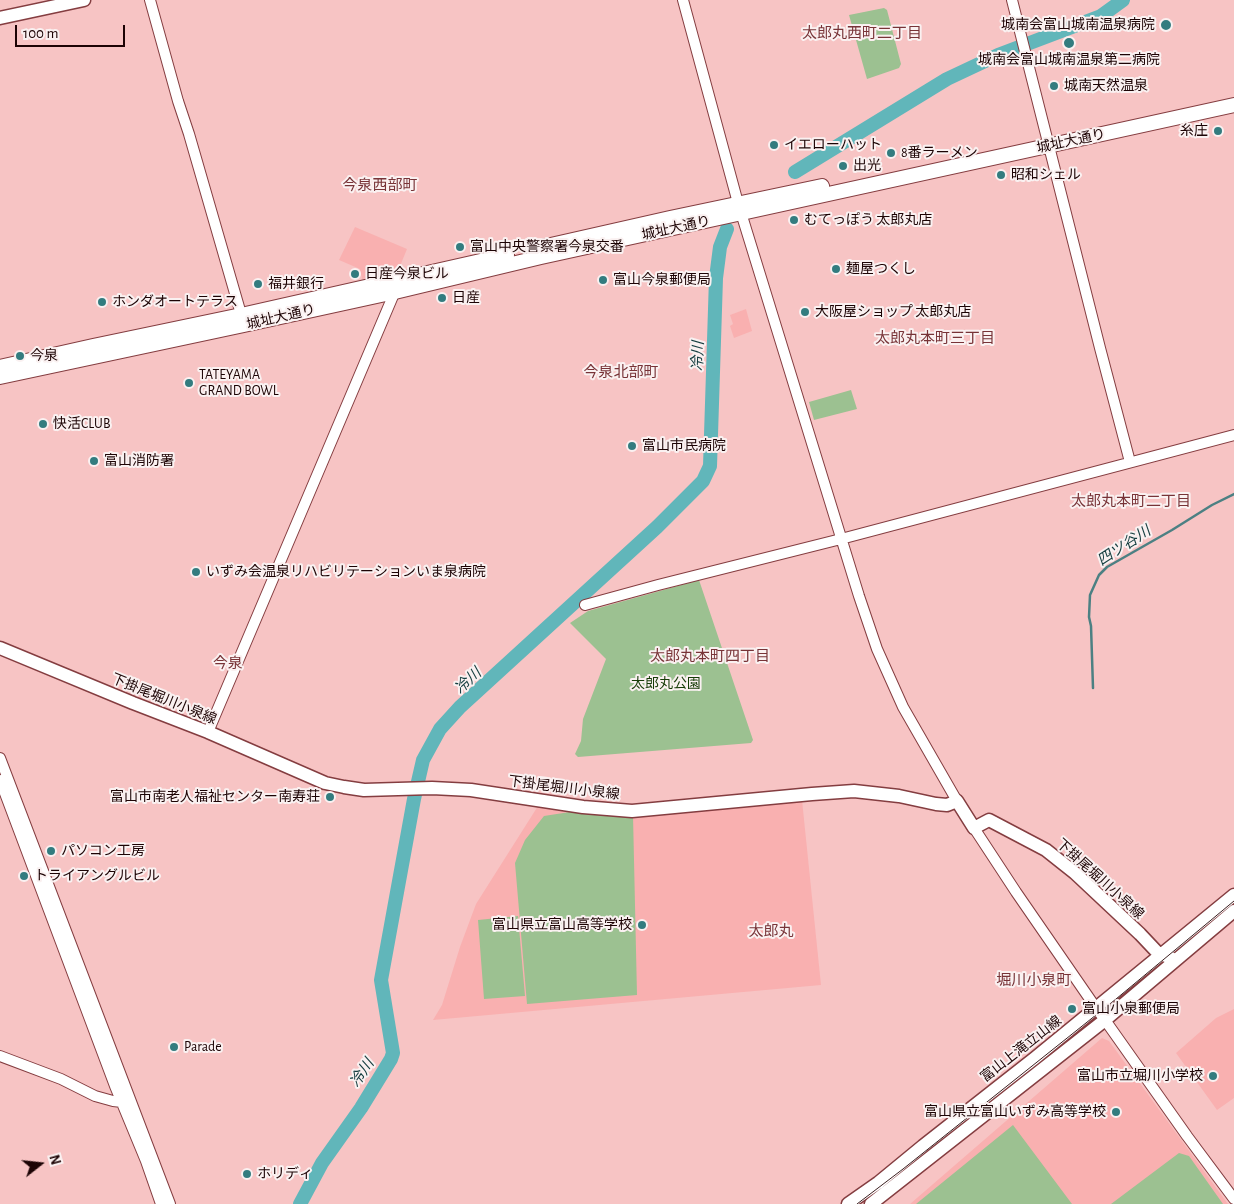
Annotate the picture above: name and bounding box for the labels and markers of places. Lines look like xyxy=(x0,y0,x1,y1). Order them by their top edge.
place label: 城南会富山城南温泉病院 xyxy=(1001,17,1155,33)
marker: 城南会富山城南温泉病院 xyxy=(1159,18,1173,32)
marker: 城南会富山城南温泉第二病院 xyxy=(1062,36,1076,50)
place label: 城南会富山城南温泉第二病院 xyxy=(978,52,1160,68)
place label: 城南天然温泉 xyxy=(1064,78,1148,94)
marker: 城南天然温泉 xyxy=(1048,80,1060,92)
place label: 糸庄 xyxy=(1180,123,1208,139)
marker: 糸庄 xyxy=(1212,125,1224,137)
place label: イエローハット xyxy=(784,137,882,153)
marker: イエローハット xyxy=(768,139,780,151)
place label: 8番ラーメン xyxy=(901,145,978,161)
marker: 8番ラーメン xyxy=(885,147,897,159)
place label: 出光 xyxy=(853,158,881,174)
marker: 出光 xyxy=(837,160,849,172)
place label: 昭和シェル xyxy=(1011,167,1081,183)
marker: 昭和シェル xyxy=(995,169,1007,181)
place label: むてっぽう 太郎丸店 xyxy=(804,212,932,228)
marker: むてっぽう 太郎丸店 xyxy=(788,214,800,226)
place label: 富山中央警察署今泉交番 xyxy=(470,239,624,255)
marker: 富山中央警察署今泉交番 xyxy=(454,241,466,253)
place label: 麺屋つくし xyxy=(846,261,916,277)
marker: 麺屋つくし xyxy=(830,263,842,275)
place label: 日産今泉ビル xyxy=(365,266,449,282)
marker: 日産今泉ビル xyxy=(349,268,361,280)
place label: 富山今泉郵便局 xyxy=(613,272,711,288)
marker: 富山今泉郵便局 xyxy=(597,274,609,286)
place label: 福井銀行 xyxy=(268,276,324,292)
marker: 福井銀行 xyxy=(252,278,264,290)
place label: 日産 xyxy=(452,290,480,306)
marker: 日産 xyxy=(436,292,448,304)
place label: ホンダオートテラス xyxy=(112,294,238,310)
marker: ホンダオートテラス xyxy=(96,296,108,308)
place label: 大阪屋ショップ 太郎丸店 xyxy=(815,304,971,320)
marker: 大阪屋ショップ 太郎丸店 xyxy=(799,306,811,318)
place label: 今泉 xyxy=(30,348,58,364)
marker: 今泉 xyxy=(14,350,26,362)
place label: TATEYAMA GRAND BOWL xyxy=(199,367,279,400)
marker: TATEYAMA GRAND BOWL xyxy=(183,377,195,389)
place label: 快活CLUB xyxy=(53,416,110,432)
marker: 快活CLUB xyxy=(37,418,49,430)
place label: 富山市民病院 xyxy=(642,438,726,454)
marker: 富山市民病院 xyxy=(626,440,638,452)
place label: 富山消防署 xyxy=(104,453,174,469)
marker: 富山消防署 xyxy=(88,455,100,467)
place label: いずみ会温泉リハビリテーションいま泉病院 xyxy=(206,564,486,580)
marker: いずみ会温泉リハビリテーションいま泉病院 xyxy=(190,566,202,578)
place label: 富山市南老人福祉センター南寿荘 xyxy=(110,789,320,805)
marker: 富山市南老人福祉センター南寿荘 xyxy=(324,791,336,803)
place label: パソコン工房 xyxy=(61,843,145,859)
marker: パソコン工房 xyxy=(45,845,57,857)
place label: トライアングルビル xyxy=(34,868,160,884)
marker: トライアングルビル xyxy=(18,870,30,882)
place label: 富山県立富山高等学校 xyxy=(492,917,632,933)
marker: 富山県立富山高等学校 xyxy=(636,919,648,931)
place label: 富山小泉郵便局 xyxy=(1082,1001,1180,1017)
marker: 富山小泉郵便局 xyxy=(1066,1003,1078,1015)
place label: Parade xyxy=(184,1039,222,1055)
marker: Parade xyxy=(168,1041,180,1053)
place label: 富山市立堀川小学校 xyxy=(1077,1068,1203,1084)
marker: 富山市立堀川小学校 xyxy=(1207,1070,1219,1082)
place label: 富山県立富山いずみ高等学校 xyxy=(924,1104,1106,1120)
marker: 富山県立富山いずみ高等学校 xyxy=(1110,1106,1122,1118)
place label: ホリディ xyxy=(257,1166,313,1182)
marker: ホリディ xyxy=(241,1168,253,1180)

